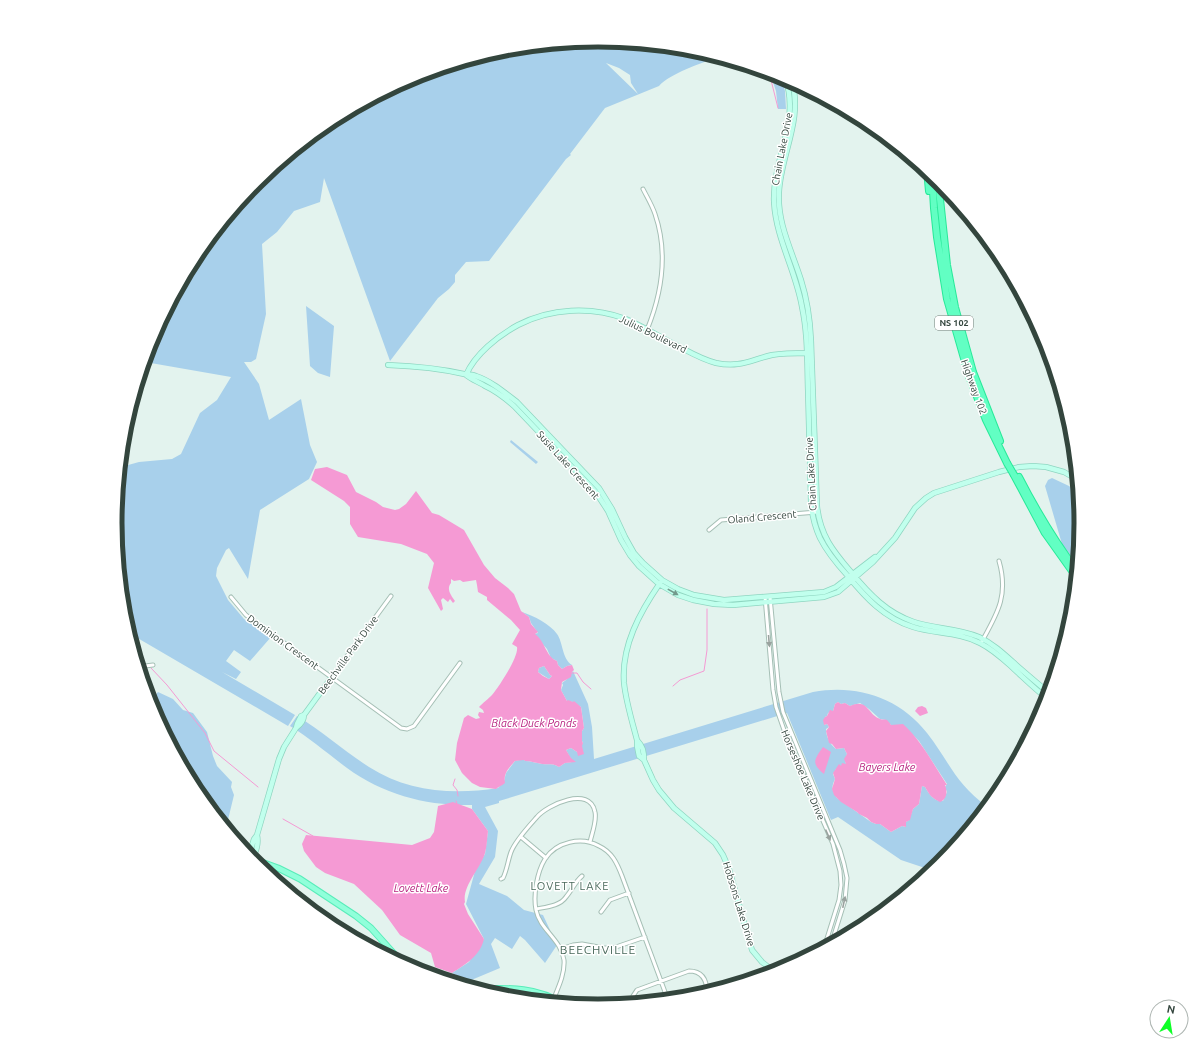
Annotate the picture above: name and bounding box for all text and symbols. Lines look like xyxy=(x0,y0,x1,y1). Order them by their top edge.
street label: Chain Lake Drive xyxy=(770,112,794,186)
street label: Julius Boulevard xyxy=(617,313,689,355)
road number: NS 102 xyxy=(935,316,973,330)
street label: Highway 102 xyxy=(959,358,989,416)
street label: Susie Lake Crescent xyxy=(534,429,602,501)
street label: Chain Lake Drive xyxy=(804,437,818,511)
street label: Oland Crescent xyxy=(727,509,797,525)
one-way arrow xyxy=(667,588,679,595)
street label: Dominion Crescent xyxy=(245,612,321,672)
street label: Beechville Park Drive xyxy=(316,614,380,696)
one-way arrow xyxy=(766,635,772,647)
water label: Black Duck Ponds xyxy=(491,717,577,729)
street label: Horseshoe Lake Drive xyxy=(779,728,827,822)
water label: Bayers Lake xyxy=(859,761,916,773)
one-way arrow xyxy=(826,830,832,842)
street label: Hobsons Lake Drive xyxy=(721,860,757,948)
district label: LOVETT LAKE xyxy=(531,880,609,892)
water label: Lovett Lake xyxy=(394,882,449,894)
one-way arrow xyxy=(842,895,848,908)
district label: BEECHVILLE xyxy=(560,943,636,956)
north arrow xyxy=(1149,999,1189,1039)
text: N xyxy=(1166,1002,1176,1016)

